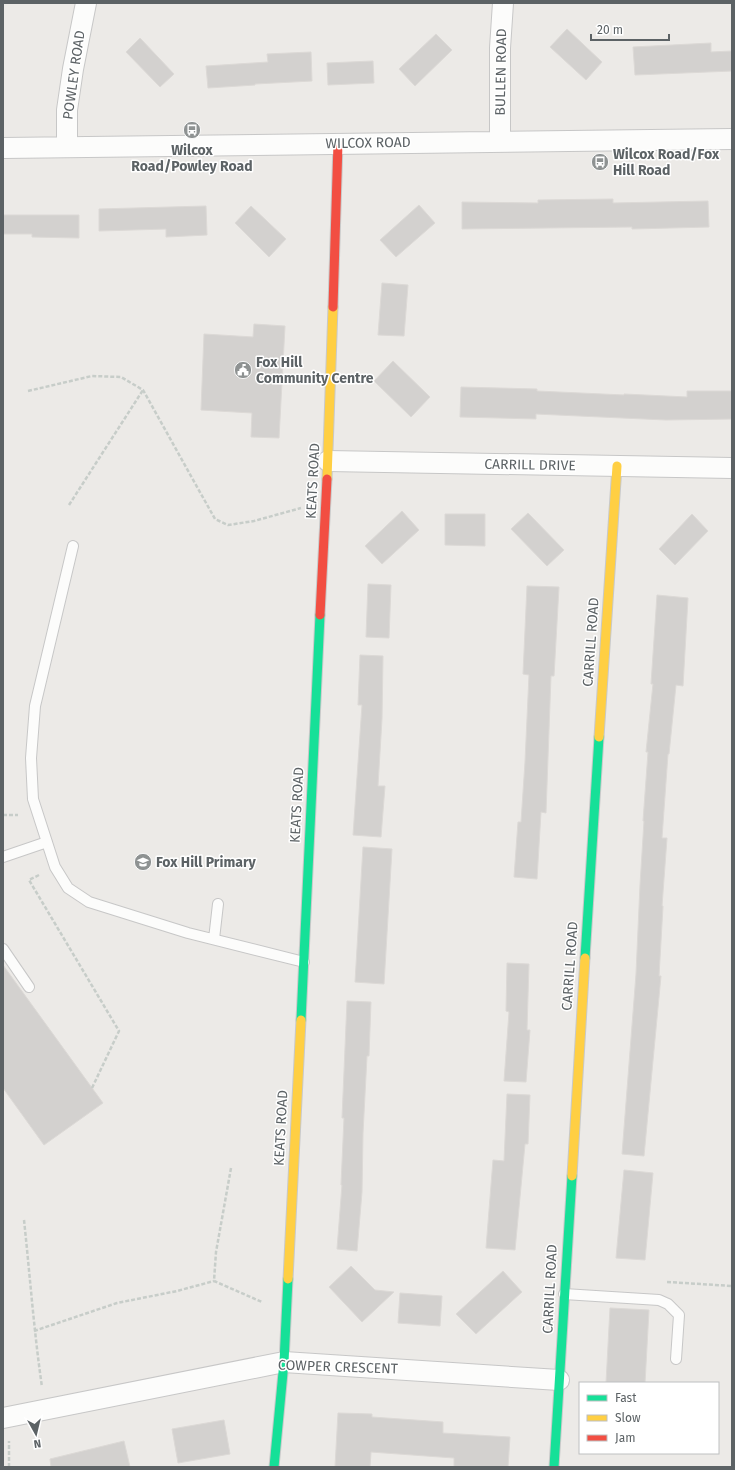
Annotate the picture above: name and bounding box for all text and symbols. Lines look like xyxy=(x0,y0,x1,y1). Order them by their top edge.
scale bar xyxy=(591,16,669,42)
text: 20 m xyxy=(597,23,623,37)
street label: BULLEN ROAD xyxy=(492,28,510,116)
street label: POWLEY ROAD xyxy=(59,29,89,121)
bus stop icon: Wilcox Road/Powley Road xyxy=(182,120,202,140)
street label: WILCOX ROAD xyxy=(325,134,411,152)
place label: Wilcox Road/Powley Road xyxy=(131,142,253,175)
place label: Wilcox Road/Fox Hill Road xyxy=(613,146,720,179)
bus stop icon: Wilcox Road/Fox Hill Road xyxy=(590,152,610,172)
place label: Fox Hill Community Centre xyxy=(256,354,374,387)
public building icon: Fox Hill Community Centre xyxy=(233,360,253,380)
street label: KEATS ROAD xyxy=(303,442,323,520)
street label: CARRILL DRIVE xyxy=(484,456,576,474)
street label: CARRILL ROAD xyxy=(579,597,603,687)
street label: KEATS ROAD xyxy=(287,766,307,844)
school or university icon: Fox Hill Primary xyxy=(133,852,153,872)
place label: Fox Hill Primary xyxy=(156,854,257,871)
street label: CARRILL ROAD xyxy=(558,921,582,1011)
street label: KEATS ROAD xyxy=(271,1089,291,1167)
street label: CARRILL ROAD xyxy=(539,1244,561,1334)
street label: COWPER CRESCENT xyxy=(278,1356,399,1378)
legend xyxy=(579,1382,719,1454)
text: Fast xyxy=(615,1391,637,1405)
text: Slow xyxy=(615,1411,641,1425)
north arrow xyxy=(16,1414,56,1454)
text: Jam xyxy=(615,1431,635,1445)
text: N xyxy=(33,1436,42,1450)

